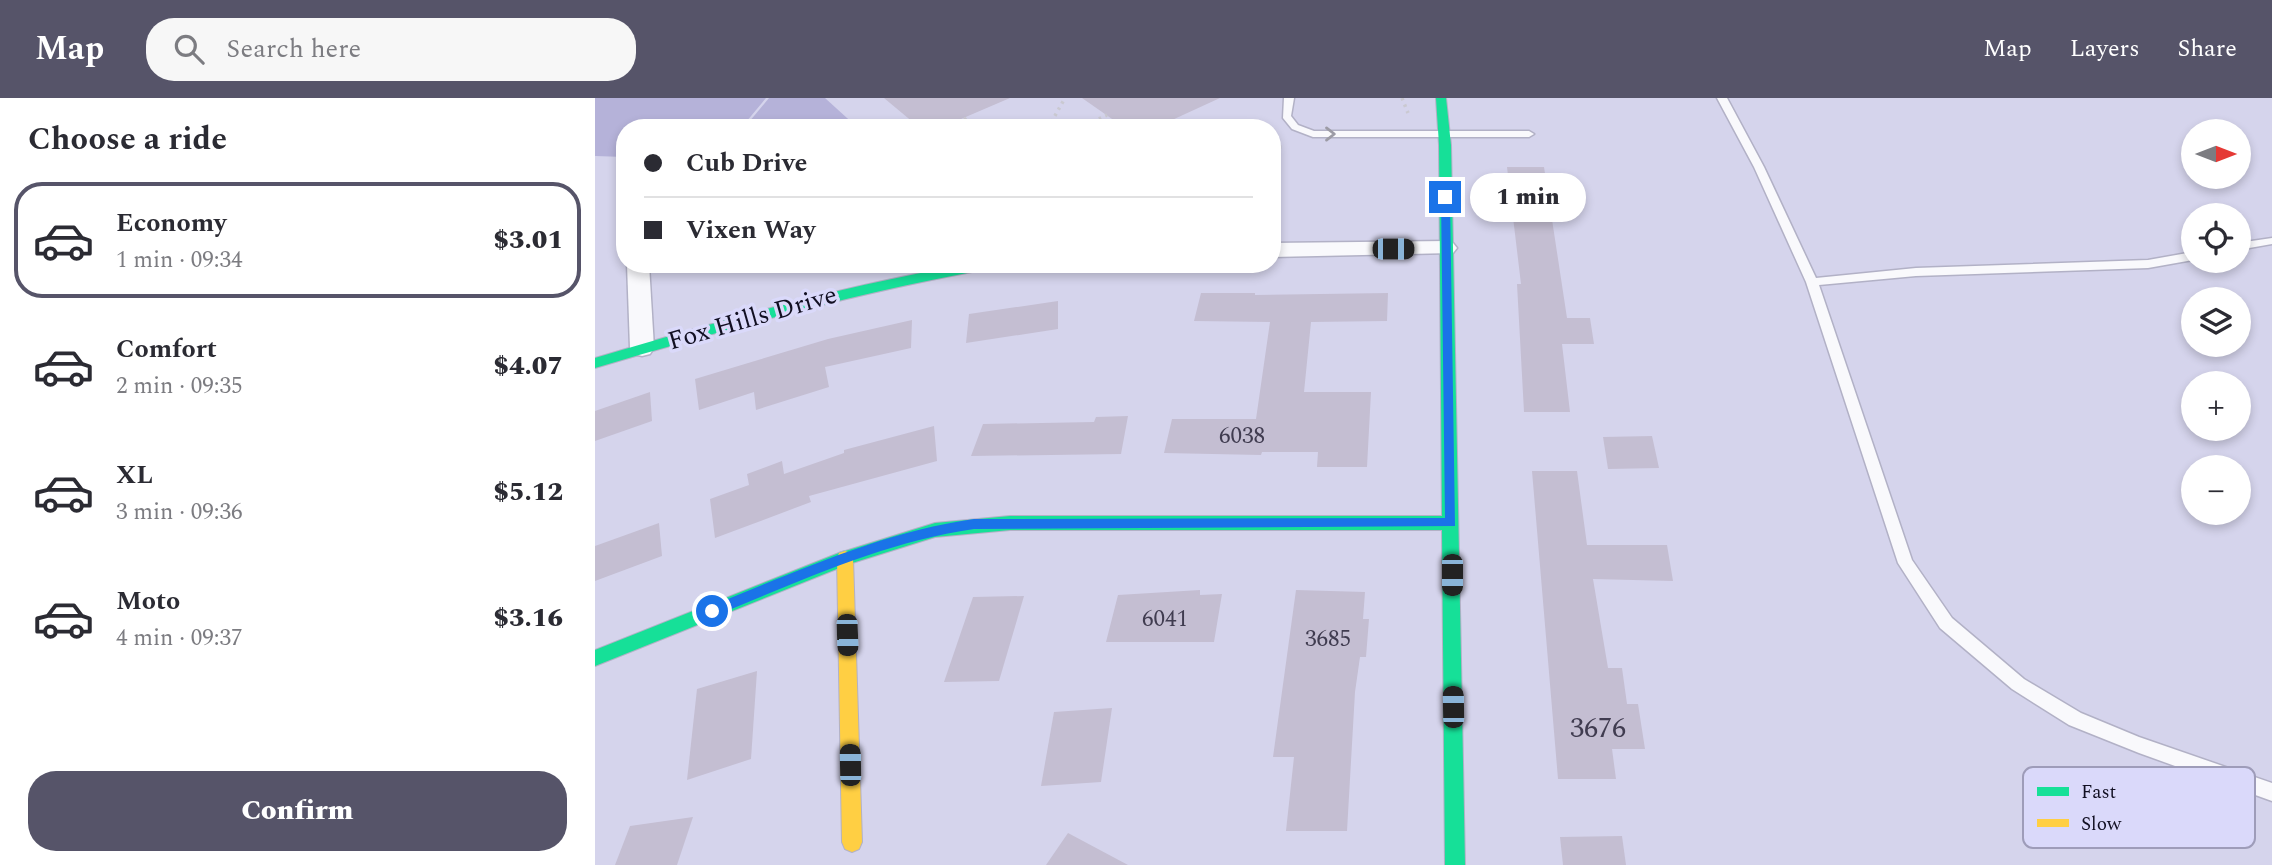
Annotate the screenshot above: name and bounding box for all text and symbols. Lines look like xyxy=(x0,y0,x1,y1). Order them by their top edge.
search box xyxy=(146,18,636,81)
text: Map xyxy=(35,24,104,74)
text: Search here xyxy=(226,29,361,69)
icon: search xyxy=(170,30,208,68)
text: Map xyxy=(1983,31,2032,67)
text: Layers xyxy=(2070,31,2140,67)
text: Share xyxy=(2178,31,2237,67)
text: Choose a ride xyxy=(28,115,227,164)
north arrow xyxy=(2181,119,2251,189)
map controls xyxy=(2181,119,2251,525)
one-way arrow xyxy=(1325,126,1336,142)
text: Cub Drive xyxy=(686,143,807,183)
callout: 1 min xyxy=(1469,172,1585,222)
text: 1 min xyxy=(1496,180,1560,215)
route end xyxy=(1429,181,1461,213)
text: Economy xyxy=(116,203,226,243)
button: locate xyxy=(2181,203,2251,273)
icon: car xyxy=(32,209,95,272)
text: Vixen Way xyxy=(686,210,815,250)
text: $3.01 xyxy=(493,220,563,260)
car xyxy=(1373,239,1415,260)
text: 1 min · 09:34 xyxy=(116,243,243,278)
street label: Fox Hills Drive xyxy=(663,275,842,361)
button: layers xyxy=(2181,287,2251,357)
text: Comfort xyxy=(116,329,217,369)
icon: car xyxy=(32,335,95,398)
text: $4.07 xyxy=(493,346,563,386)
text: 2 min · 09:35 xyxy=(116,369,243,404)
button: + xyxy=(2181,371,2251,441)
house number: 6038 xyxy=(1219,419,1265,454)
text: XL xyxy=(116,455,153,495)
button: − xyxy=(2181,455,2251,525)
icon: car xyxy=(32,461,95,524)
text: $5.12 xyxy=(493,472,563,512)
text: 3 min · 09:36 xyxy=(116,495,243,530)
car xyxy=(1442,554,1463,596)
text: Moto xyxy=(116,581,180,621)
icon: car xyxy=(32,587,95,650)
route start xyxy=(696,595,728,627)
text: $3.16 xyxy=(493,598,563,638)
house number: 6041 xyxy=(1142,602,1188,637)
car xyxy=(836,614,859,656)
text: 4 min · 09:37 xyxy=(116,621,243,656)
house number: 3685 xyxy=(1305,622,1351,657)
car xyxy=(1443,686,1464,728)
house number: 3676 xyxy=(1570,707,1626,750)
car xyxy=(840,744,861,786)
legend xyxy=(2023,767,2255,848)
button: Confirm xyxy=(28,771,567,851)
text: Fast xyxy=(2081,778,2117,807)
text: Slow xyxy=(2081,810,2122,839)

